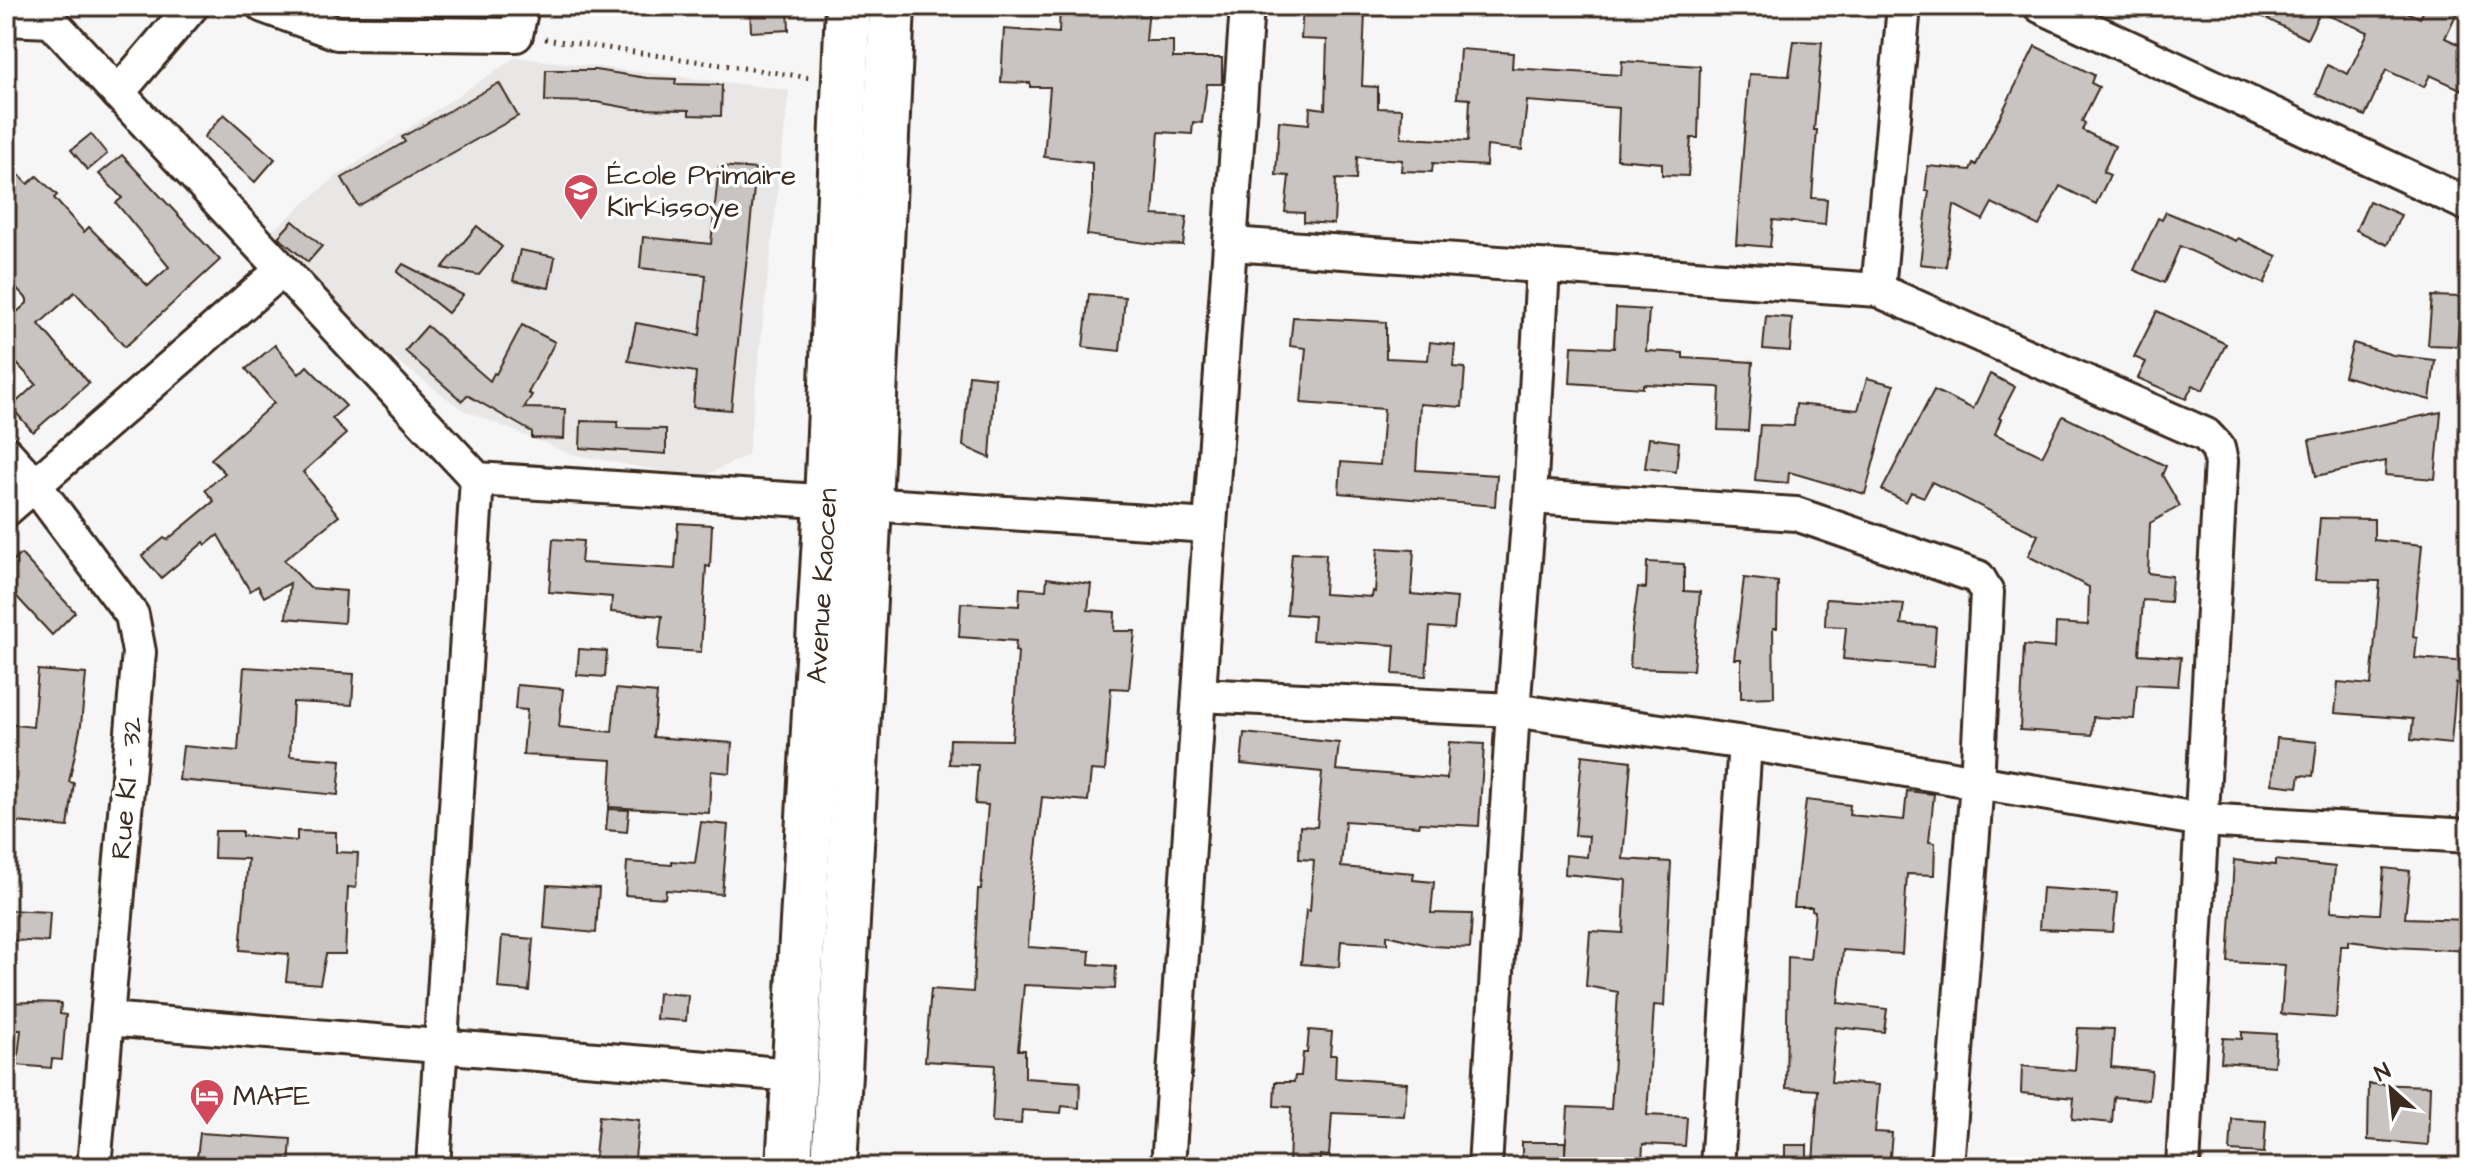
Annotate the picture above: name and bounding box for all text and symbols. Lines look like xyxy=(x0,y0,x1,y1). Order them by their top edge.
place label: École Primaire Kirkissoye xyxy=(607,156,796,229)
school or university icon: École Primaire Kirkissoye xyxy=(562,172,600,222)
street label: Avenue Kaocen xyxy=(797,487,847,685)
street label: Rue KI - 32 xyxy=(101,715,153,861)
north arrow xyxy=(2351,1049,2431,1129)
text: N xyxy=(2369,1055,2396,1089)
hotel icon: MAFE xyxy=(188,1077,226,1127)
place label: MAFE xyxy=(233,1077,310,1116)

